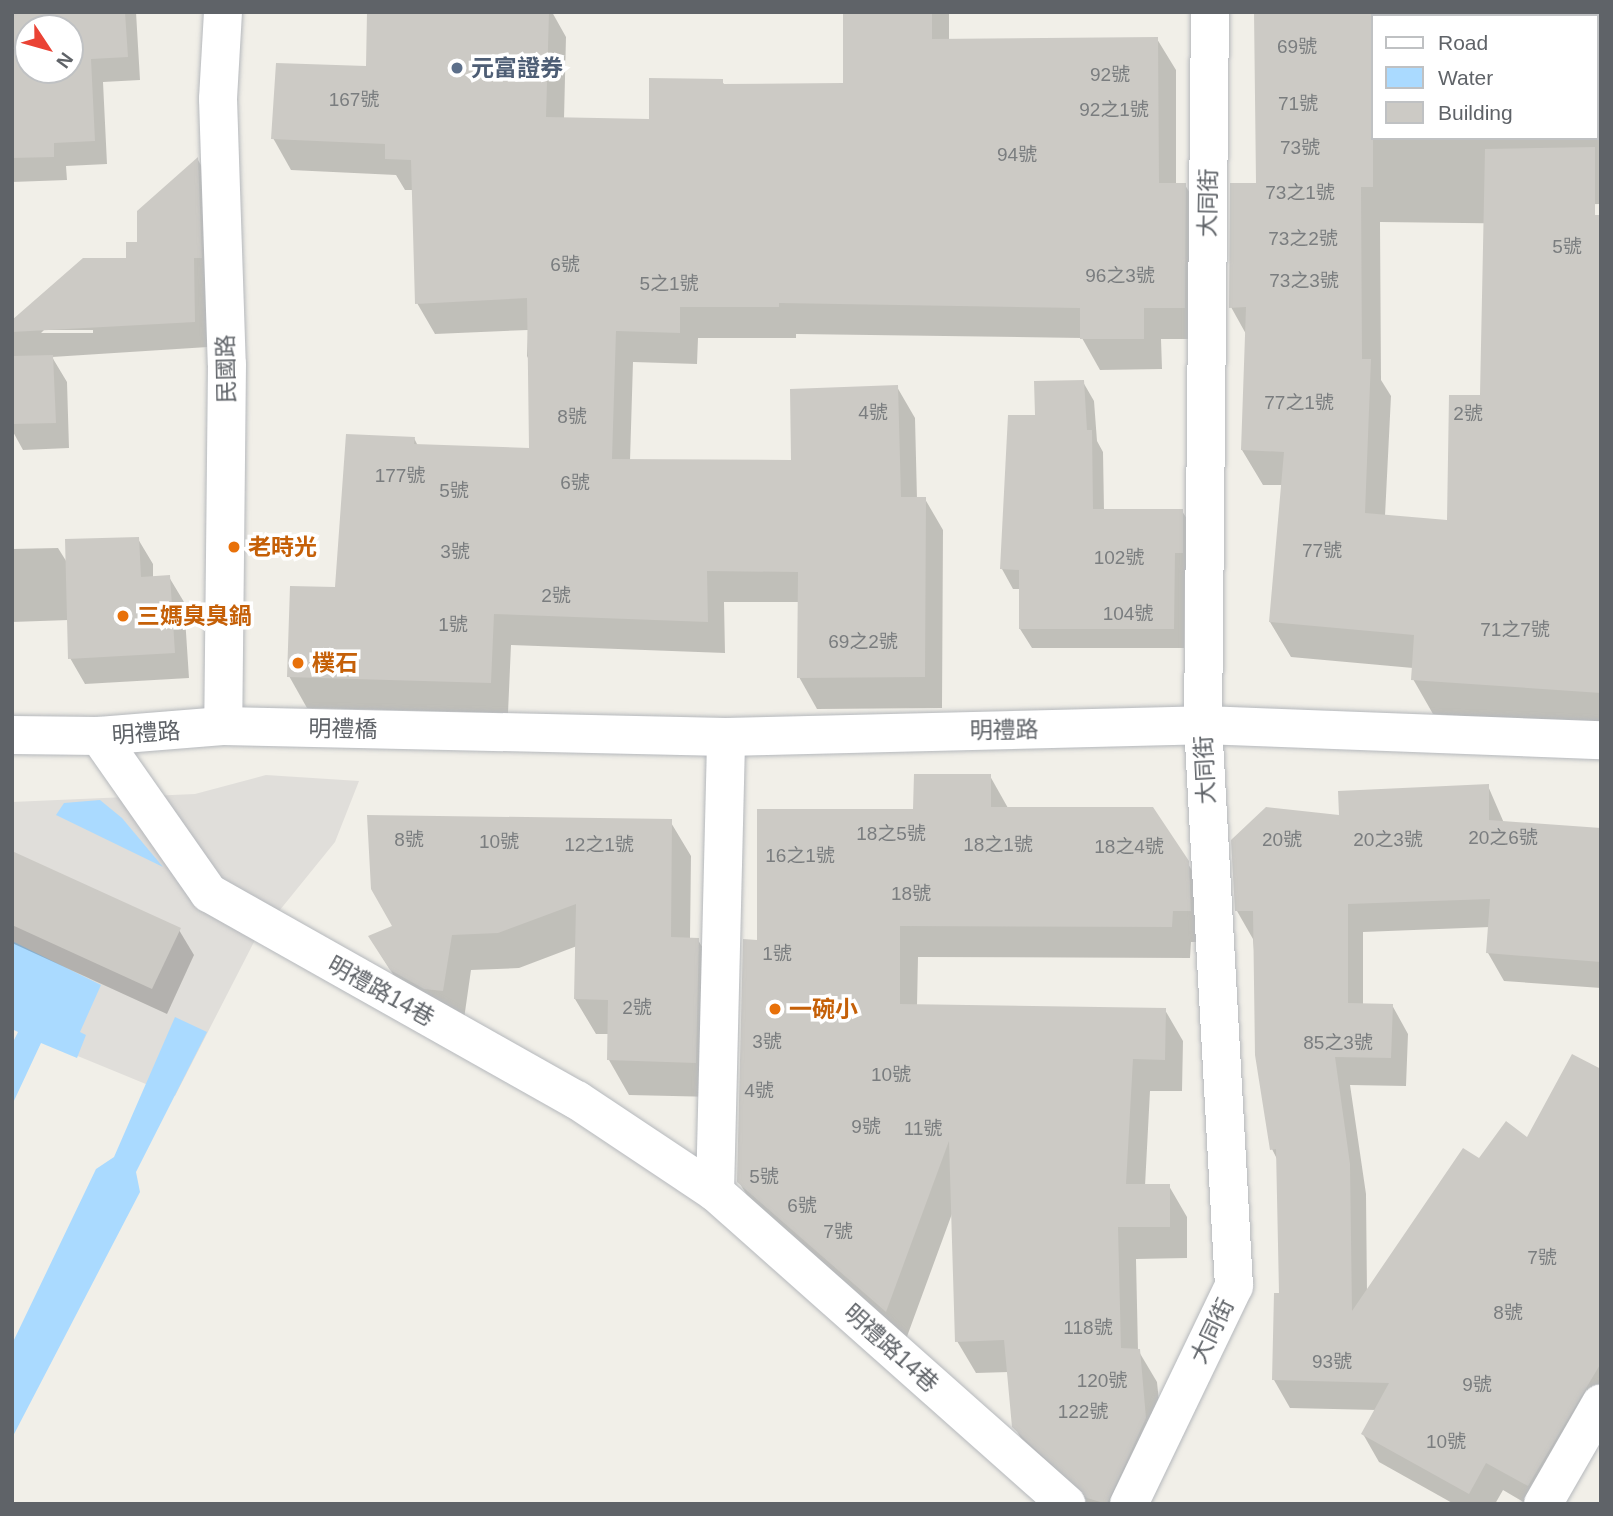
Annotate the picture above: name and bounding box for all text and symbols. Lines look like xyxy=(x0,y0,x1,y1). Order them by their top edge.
north arrow xyxy=(14,14,84,84)
legend xyxy=(1372,14,1599,140)
text: Road xyxy=(1438,31,1488,54)
house number: 69號 xyxy=(1277,36,1317,58)
text: N xyxy=(52,49,77,72)
place label: 元富證券 xyxy=(471,54,563,82)
marker: 元富證券 xyxy=(449,60,465,76)
house number: 92號 xyxy=(1090,64,1130,86)
text: Water xyxy=(1438,66,1493,89)
house number: 167號 xyxy=(329,89,379,111)
house number: 71號 xyxy=(1278,93,1318,115)
house number: 92之1號 xyxy=(1079,99,1149,121)
text: Building xyxy=(1438,101,1513,124)
house number: 73號 xyxy=(1280,137,1320,159)
house number: 94號 xyxy=(997,144,1037,166)
street label: 大同街 xyxy=(1194,168,1222,238)
house number: 73之1號 xyxy=(1265,182,1335,204)
house number: 73之2號 xyxy=(1268,228,1338,250)
house number: 5號 xyxy=(1552,236,1582,258)
house number: 6號 xyxy=(550,254,580,276)
house number: 96之3號 xyxy=(1085,265,1155,287)
house number: 73之3號 xyxy=(1269,270,1339,292)
house number: 5之1號 xyxy=(639,273,699,295)
street label: 民國路 xyxy=(212,334,240,404)
house number: 77之1號 xyxy=(1264,392,1334,414)
house number: 4號 xyxy=(858,402,888,424)
house number: 2號 xyxy=(1453,403,1483,425)
house number: 8號 xyxy=(557,406,587,428)
house number: 177號 xyxy=(375,465,425,487)
house number: 6號 xyxy=(560,472,590,494)
house number: 5號 xyxy=(439,480,469,502)
place label: 老時光 xyxy=(248,533,317,561)
marker: 老時光 xyxy=(226,539,242,555)
house number: 77號 xyxy=(1302,540,1342,562)
house number: 3號 xyxy=(440,541,470,563)
house number: 102號 xyxy=(1094,547,1144,569)
house number: 2號 xyxy=(541,585,571,607)
place label: 三媽臭臭鍋 xyxy=(137,602,252,630)
house number: 104號 xyxy=(1103,603,1153,625)
marker: 三媽臭臭鍋 xyxy=(115,608,131,624)
house number: 1號 xyxy=(438,614,468,636)
house number: 71之7號 xyxy=(1480,619,1550,641)
house number: 69之2號 xyxy=(828,631,898,653)
place label: 樸石 xyxy=(312,649,358,677)
marker: 樸石 xyxy=(290,655,306,671)
street label: 明禮橋 xyxy=(308,715,378,743)
street label: 明禮路 xyxy=(969,716,1039,744)
street label: 明禮路 xyxy=(111,717,181,749)
street label: 大同街 xyxy=(1189,735,1221,805)
house number: 18之5號 xyxy=(856,823,926,845)
house number: 20之6號 xyxy=(1468,827,1538,849)
house number: 8號 xyxy=(394,829,424,851)
house number: 20號 xyxy=(1262,829,1302,851)
house number: 20之3號 xyxy=(1353,829,1423,851)
house number: 10號 xyxy=(479,831,519,853)
house number: 12之1號 xyxy=(564,834,634,856)
house number: 18之1號 xyxy=(963,834,1033,856)
house number: 18之4號 xyxy=(1094,836,1164,858)
house number: 16之1號 xyxy=(765,845,835,867)
house number: 18號 xyxy=(891,883,931,905)
house number: 1號 xyxy=(762,943,792,965)
street label: 明禮路14巷 xyxy=(323,950,439,1032)
place label: 一碗小 xyxy=(789,995,858,1023)
house number: 2號 xyxy=(622,997,652,1019)
marker: 一碗小 xyxy=(767,1001,783,1017)
house number: 3號 xyxy=(752,1031,782,1053)
house number: 85之3號 xyxy=(1303,1032,1373,1054)
house number: 10號 xyxy=(871,1064,911,1086)
house number: 4號 xyxy=(744,1080,774,1102)
house number: 9號 xyxy=(851,1116,881,1138)
house number: 11號 xyxy=(904,1118,942,1140)
house number: 5號 xyxy=(749,1166,779,1188)
house number: 6號 xyxy=(787,1195,817,1217)
house number: 7號 xyxy=(823,1221,853,1243)
house number: 7號 xyxy=(1527,1247,1557,1269)
street label: 大同街 xyxy=(1184,1294,1240,1368)
street label: 明禮路14巷 xyxy=(838,1298,944,1398)
house number: 8號 xyxy=(1493,1302,1523,1324)
house number: 118號 xyxy=(1063,1317,1113,1339)
house number: 93號 xyxy=(1312,1351,1352,1373)
house number: 120號 xyxy=(1077,1370,1127,1392)
house number: 9號 xyxy=(1462,1374,1492,1396)
house number: 122號 xyxy=(1058,1401,1108,1423)
house number: 10號 xyxy=(1426,1431,1466,1453)

